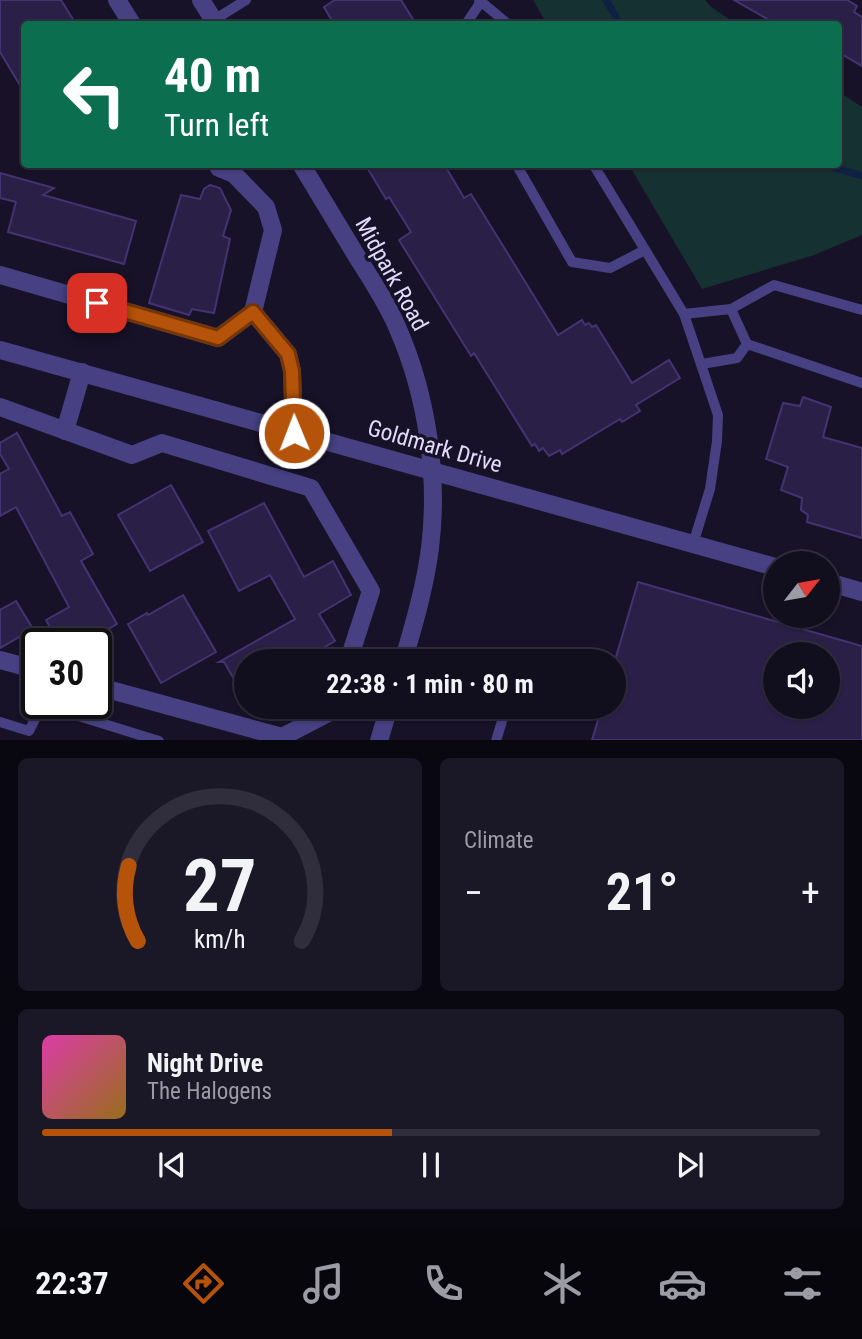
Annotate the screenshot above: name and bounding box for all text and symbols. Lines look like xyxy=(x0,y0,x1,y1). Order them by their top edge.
text: 40 m xyxy=(164,47,261,104)
icon: left xyxy=(49,49,140,140)
text: Turn left xyxy=(164,106,269,144)
street label: Midpark Road xyxy=(349,213,434,336)
pin xyxy=(67,273,127,333)
icon: arrive xyxy=(78,284,116,322)
position arrow xyxy=(257,396,331,470)
street label: Goldmark Drive xyxy=(364,414,505,479)
north arrow xyxy=(763,551,840,628)
map controls xyxy=(763,551,840,719)
speed limit sign: 30 xyxy=(21,628,112,719)
button: sound xyxy=(763,642,840,719)
text: 22:38 · 1 min · 80 m xyxy=(326,669,534,699)
text: Climate xyxy=(464,827,534,854)
text: 27 xyxy=(183,843,257,929)
text: 21° xyxy=(606,862,678,923)
text: − xyxy=(464,871,483,915)
text: + xyxy=(801,871,820,915)
text: km/h xyxy=(194,924,246,953)
text: Night Drive xyxy=(147,1048,263,1078)
text: The Halogens xyxy=(147,1078,272,1105)
icon: previous xyxy=(153,1146,191,1184)
icon: pause xyxy=(412,1146,450,1184)
icon: next xyxy=(671,1146,709,1184)
icon: directions xyxy=(179,1259,228,1308)
icon: music xyxy=(299,1259,348,1308)
icon: phone xyxy=(419,1259,468,1308)
icon: climate xyxy=(538,1259,587,1308)
icon: car xyxy=(658,1259,707,1308)
icon: filters xyxy=(778,1259,827,1308)
text: 22:37 xyxy=(35,1264,109,1302)

